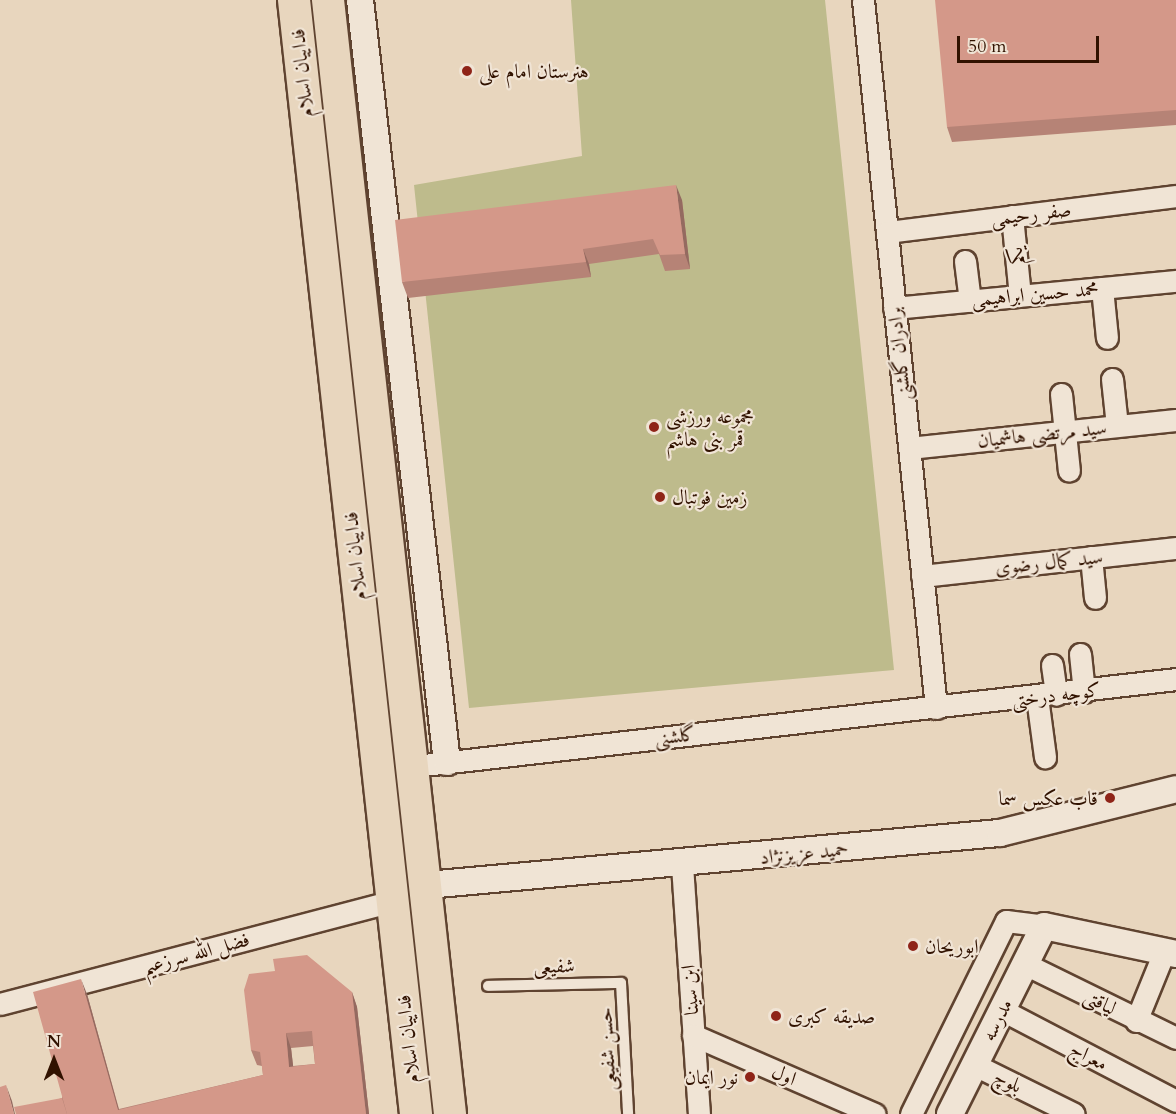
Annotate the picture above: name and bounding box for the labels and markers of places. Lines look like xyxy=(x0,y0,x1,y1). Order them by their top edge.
place label: هنرستان امام علی xyxy=(479,59,589,83)
marker: هنرستان امام علی xyxy=(460,64,474,78)
place label: مجموعه ورزشی قمر بنی هاشم xyxy=(666,404,754,451)
marker: مجموعه ورزشی قمر بنی هاشم xyxy=(647,420,661,434)
place label: زمین فوتبال xyxy=(672,485,748,509)
marker: زمین فوتبال xyxy=(653,490,667,504)
place label: قاب عکس سما xyxy=(999,786,1098,810)
marker: قاب عکس سما xyxy=(1103,791,1117,805)
place label: ابوریحان xyxy=(925,934,979,958)
marker: ابوریحان xyxy=(906,939,920,953)
place label: صدیقه کبری xyxy=(788,1004,875,1028)
marker: صدیقه کبری xyxy=(769,1009,783,1023)
place label: نور ایمان xyxy=(685,1065,738,1089)
marker: نور ایمان xyxy=(743,1070,757,1084)

